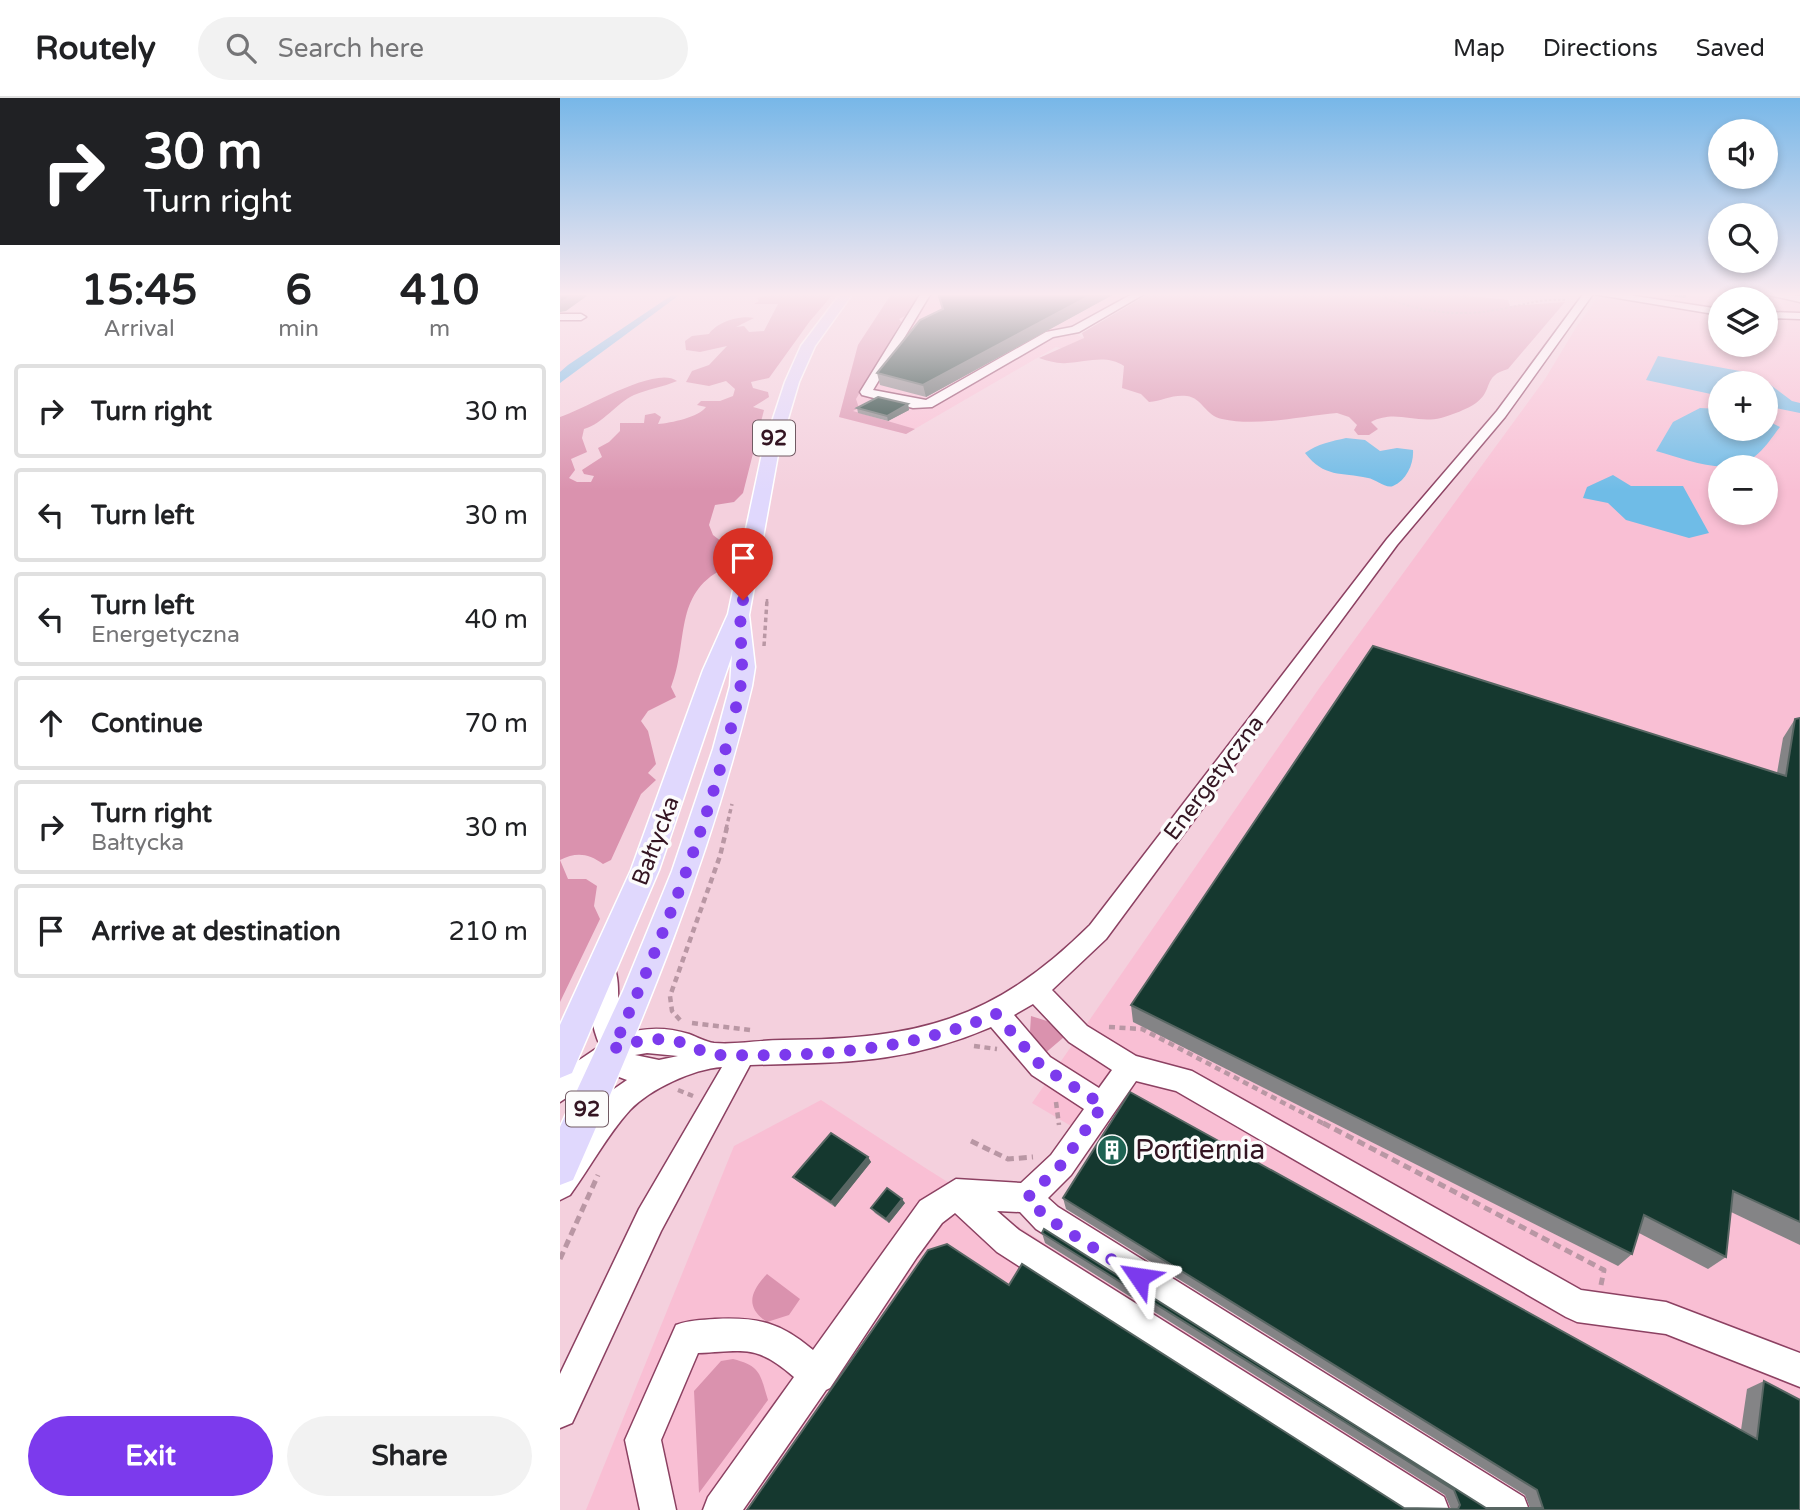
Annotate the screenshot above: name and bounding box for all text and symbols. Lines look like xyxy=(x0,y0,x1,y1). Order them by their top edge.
search box xyxy=(198,17,688,80)
text: Routely xyxy=(35,29,156,68)
icon: search xyxy=(222,29,260,67)
text: Search here xyxy=(278,33,424,64)
text: Map xyxy=(1453,34,1505,63)
text: Directions xyxy=(1543,34,1658,63)
text: Saved xyxy=(1696,34,1765,63)
map controls xyxy=(1708,119,1778,525)
button: sound xyxy=(1708,119,1778,189)
text: 30 m xyxy=(143,123,262,182)
icon: right xyxy=(28,126,119,217)
text: Turn right xyxy=(143,183,292,221)
button: search xyxy=(1708,203,1778,273)
text: 15:45 xyxy=(81,265,197,316)
text: 6 xyxy=(285,265,312,316)
text: 410 xyxy=(400,265,479,316)
button: layers xyxy=(1708,287,1778,357)
text: Arrival xyxy=(104,315,175,343)
text: min xyxy=(278,315,319,343)
text: m xyxy=(429,315,450,343)
button: + xyxy=(1708,371,1778,441)
icon: right xyxy=(32,392,70,430)
text: Turn right xyxy=(91,396,212,427)
text: 30 m xyxy=(465,396,528,427)
road number: 92 xyxy=(753,420,795,456)
button: − xyxy=(1708,455,1778,525)
icon: left xyxy=(32,496,70,534)
text: Turn left xyxy=(91,500,194,531)
text: 30 m xyxy=(465,500,528,531)
pin xyxy=(713,528,773,600)
icon: arrive xyxy=(724,539,762,577)
text: Turn left xyxy=(91,590,194,621)
icon: left xyxy=(32,600,70,638)
text: 40 m xyxy=(465,604,528,635)
text: Energetyczna xyxy=(91,621,240,649)
icon: ahead xyxy=(32,704,70,742)
text: Continue xyxy=(91,708,203,739)
text: 70 m xyxy=(465,708,528,739)
street label: Energetyczna xyxy=(1158,710,1270,846)
street label: Bałtycka xyxy=(626,792,686,890)
text: Turn right xyxy=(91,798,212,829)
icon: right xyxy=(32,808,70,846)
text: 30 m xyxy=(465,812,528,843)
text: Bałtycka xyxy=(91,829,184,857)
icon: arrive xyxy=(32,912,70,950)
text: Arrive at destination xyxy=(91,916,341,947)
text: 210 m xyxy=(448,916,528,947)
road number: 92 xyxy=(566,1091,608,1126)
building icon: Portiernia xyxy=(1095,1133,1129,1167)
place label: Portiernia xyxy=(1135,1133,1265,1167)
position arrow xyxy=(1102,1240,1176,1314)
button: Exit xyxy=(28,1416,273,1496)
button: Share xyxy=(287,1416,532,1496)

